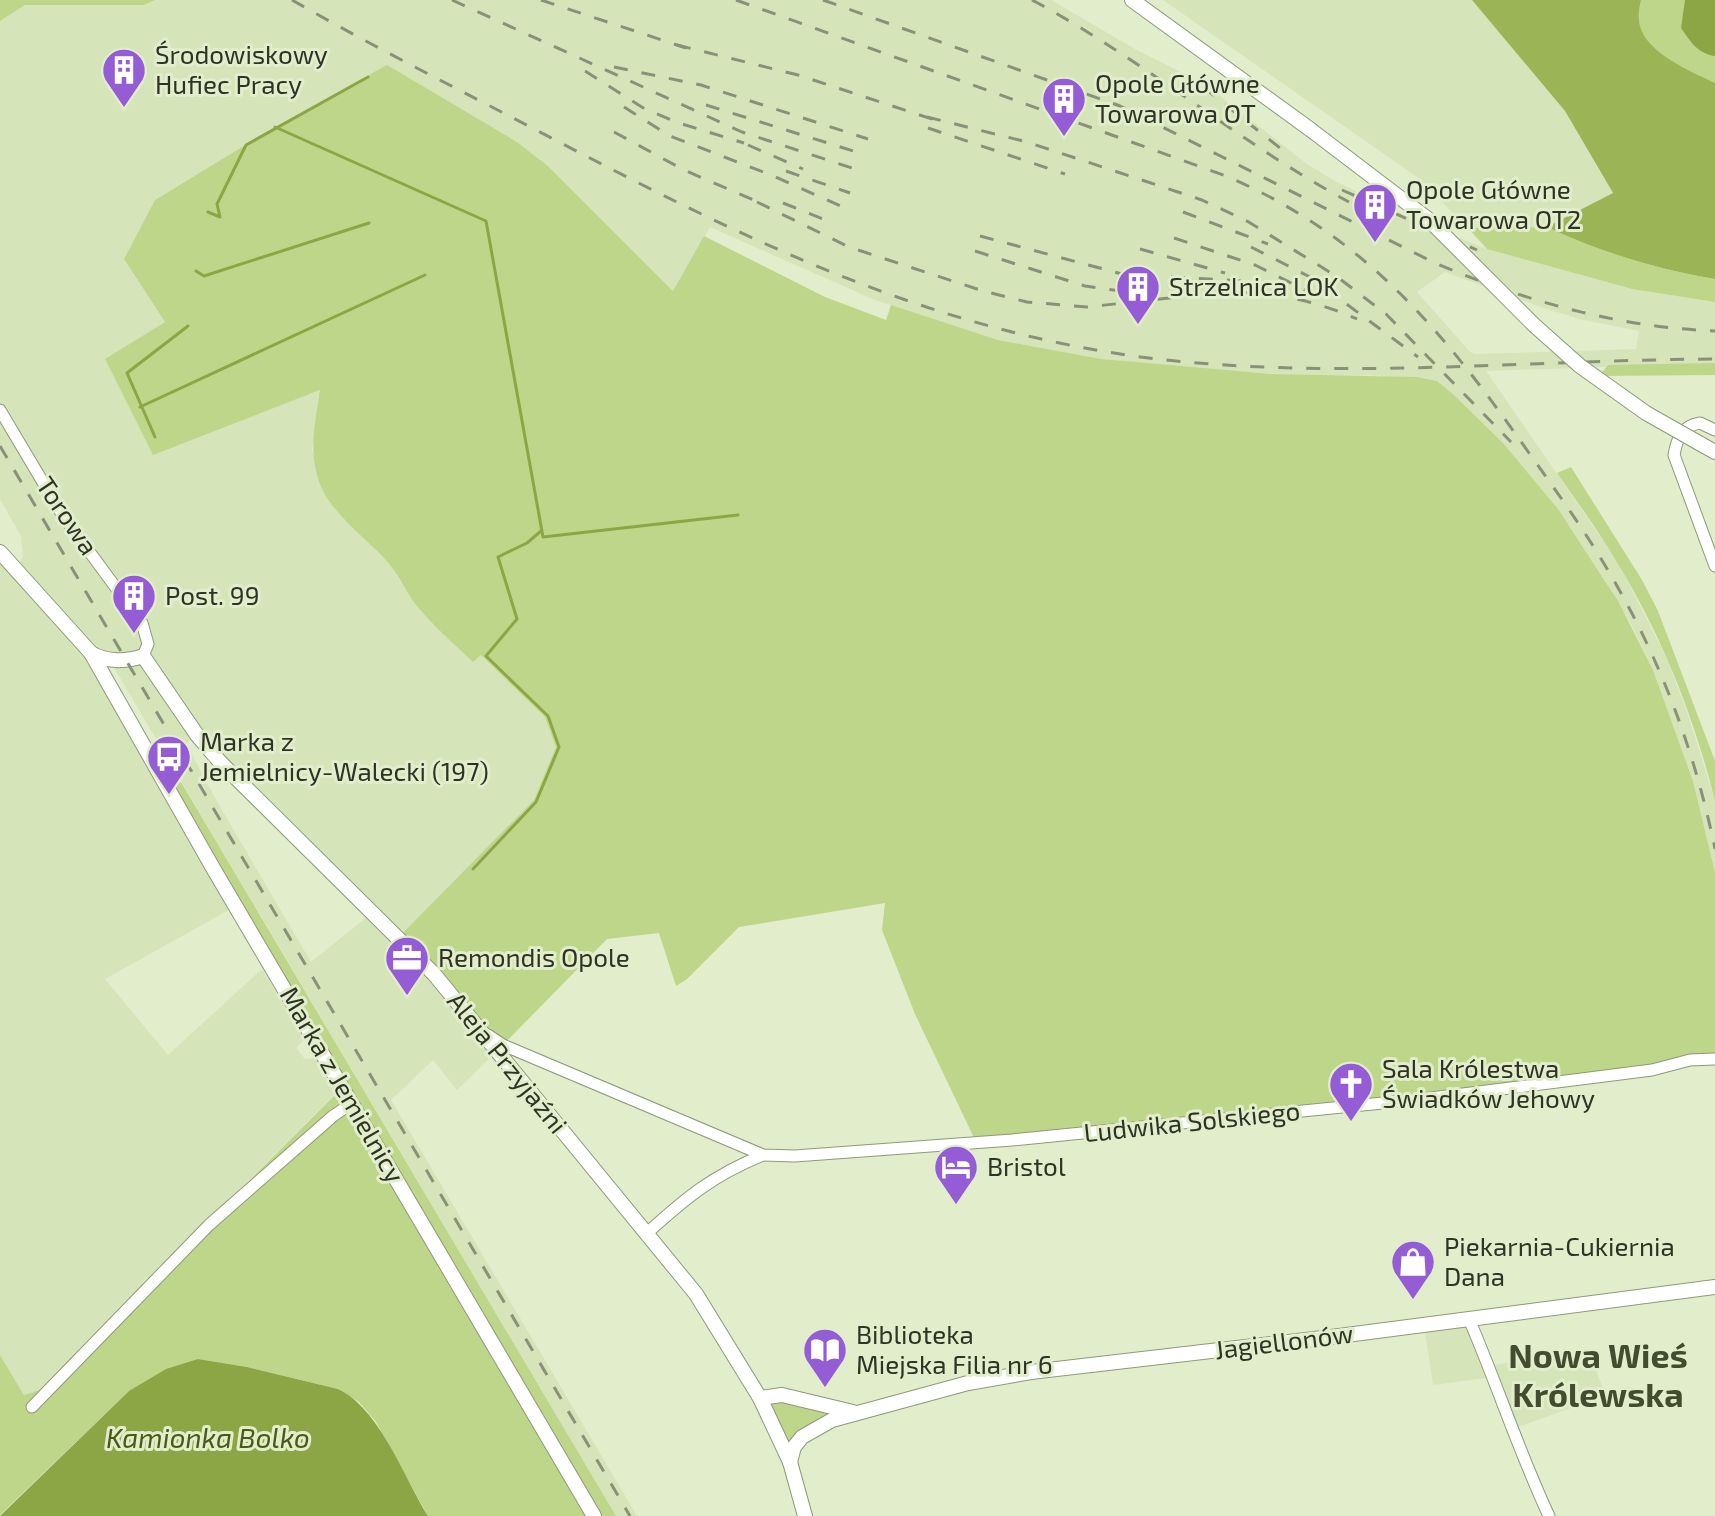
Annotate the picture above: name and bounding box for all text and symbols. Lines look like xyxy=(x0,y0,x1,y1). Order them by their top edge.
place label: Środowiskowy Hufiec Pracy xyxy=(155,38,328,99)
building icon: Środowiskowy Hufiec Pracy xyxy=(100,46,148,109)
place label: Opole Główne Towarowa OT xyxy=(1095,67,1260,128)
building icon: Opole Główne Towarowa OT xyxy=(1040,75,1088,138)
place label: Opole Główne Towarowa OT2 xyxy=(1406,173,1581,234)
building icon: Opole Główne Towarowa OT2 xyxy=(1351,181,1399,244)
building icon: Strzelnica LOK xyxy=(1114,263,1162,326)
place label: Strzelnica LOK xyxy=(1169,270,1339,301)
street label: Torowa xyxy=(31,470,106,560)
building icon: Post. 99 xyxy=(110,572,158,635)
place label: Post. 99 xyxy=(165,579,260,610)
place label: Marka z Jemielnicy-Walecki (197) xyxy=(200,725,489,786)
bus stop icon: Marka z Jemielnicy-Walecki (197) xyxy=(145,733,193,796)
office icon: Remondis Opole xyxy=(383,934,431,997)
place label: Remondis Opole xyxy=(438,941,630,972)
street label: Marka z Jemielnicy xyxy=(275,981,412,1188)
street label: Aleja Przyjaźni xyxy=(442,985,575,1139)
place label: Sala Królestwa Świadków Jehowy xyxy=(1382,1052,1595,1113)
church icon: Sala Królestwa Świadków Jehowy xyxy=(1327,1060,1375,1123)
street label: Ludwika Solskiego xyxy=(1082,1094,1302,1147)
hotel icon: Bristol xyxy=(932,1143,980,1206)
place label: Bristol xyxy=(987,1150,1066,1181)
place label: Piekarnia-Cukiernia Dana xyxy=(1444,1230,1675,1291)
shop icon: Piekarnia-Cukiernia Dana xyxy=(1389,1238,1437,1301)
street label: Jagiellonów xyxy=(1213,1317,1355,1364)
place label: Biblioteka Miejska Filia nr 6 xyxy=(856,1318,1053,1379)
library icon: Biblioteka Miejska Filia nr 6 xyxy=(801,1326,849,1389)
district label: Nowa Wieś Królewska xyxy=(1508,1334,1688,1414)
water label: Kamionka Bolko xyxy=(106,1420,310,1454)

